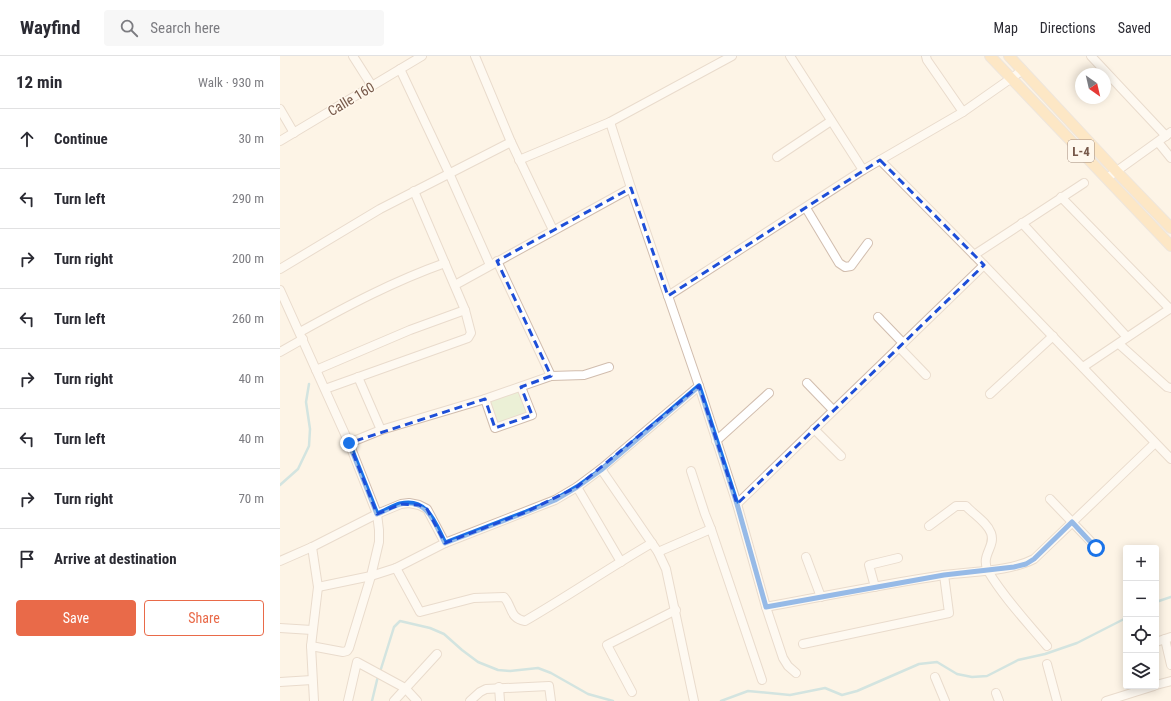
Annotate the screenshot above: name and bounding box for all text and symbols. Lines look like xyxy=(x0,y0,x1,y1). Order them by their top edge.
search box xyxy=(104,10,384,46)
text: Wayfind xyxy=(20,16,80,39)
icon: search xyxy=(118,17,140,39)
text: Search here xyxy=(150,19,220,37)
text: Map xyxy=(994,20,1018,36)
text: Directions xyxy=(1040,20,1096,36)
text: Saved xyxy=(1118,20,1151,36)
north arrow xyxy=(1075,68,1111,104)
text: 12 min xyxy=(16,72,62,92)
text: Walk · 930 m xyxy=(198,75,264,90)
street label: Calle 160 xyxy=(325,79,377,119)
icon: ahead xyxy=(16,128,38,150)
text: Continue xyxy=(54,130,108,148)
text: 30 m xyxy=(238,131,264,146)
road number: L-4 xyxy=(1068,140,1094,162)
icon: left xyxy=(16,188,38,210)
text: Turn left xyxy=(54,190,105,208)
text: 290 m xyxy=(232,191,264,206)
icon: right xyxy=(16,248,38,270)
text: Turn right xyxy=(54,250,113,268)
text: 200 m xyxy=(232,251,264,266)
icon: left xyxy=(16,308,38,330)
text: Turn left xyxy=(54,310,105,328)
text: 260 m xyxy=(232,311,264,326)
icon: right xyxy=(16,368,38,390)
text: Turn right xyxy=(54,370,113,388)
text: 40 m xyxy=(238,371,264,386)
icon: left xyxy=(16,428,38,450)
text: Turn left xyxy=(54,430,105,448)
text: 40 m xyxy=(238,431,264,446)
route end xyxy=(340,434,358,452)
icon: right xyxy=(16,488,38,510)
text: Turn right xyxy=(54,490,113,508)
text: 70 m xyxy=(238,491,264,506)
route start xyxy=(1087,539,1105,557)
map controls xyxy=(1123,545,1159,689)
button: + xyxy=(1123,545,1159,581)
icon: arrive xyxy=(16,548,38,570)
text: Arrive at destination xyxy=(54,550,177,568)
button: − xyxy=(1123,581,1159,617)
button: Save xyxy=(16,600,136,636)
button: Share xyxy=(144,600,264,636)
button: locate xyxy=(1123,617,1159,653)
button: layers xyxy=(1123,653,1159,689)

